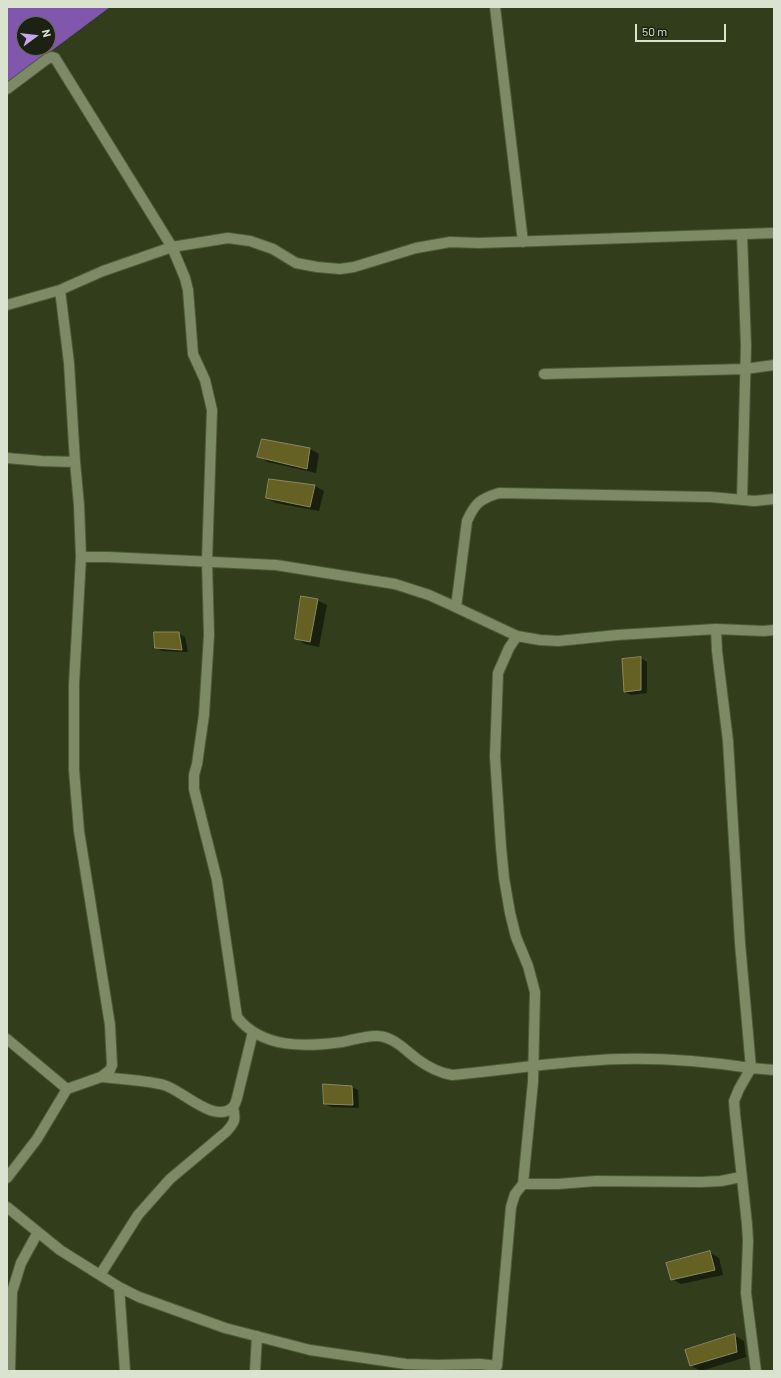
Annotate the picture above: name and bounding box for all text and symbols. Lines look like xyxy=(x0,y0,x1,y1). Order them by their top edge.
north arrow xyxy=(16,16,56,56)
scale bar xyxy=(637,16,728,42)
text: 50 m xyxy=(642,24,667,38)
text: N xyxy=(40,28,54,38)

